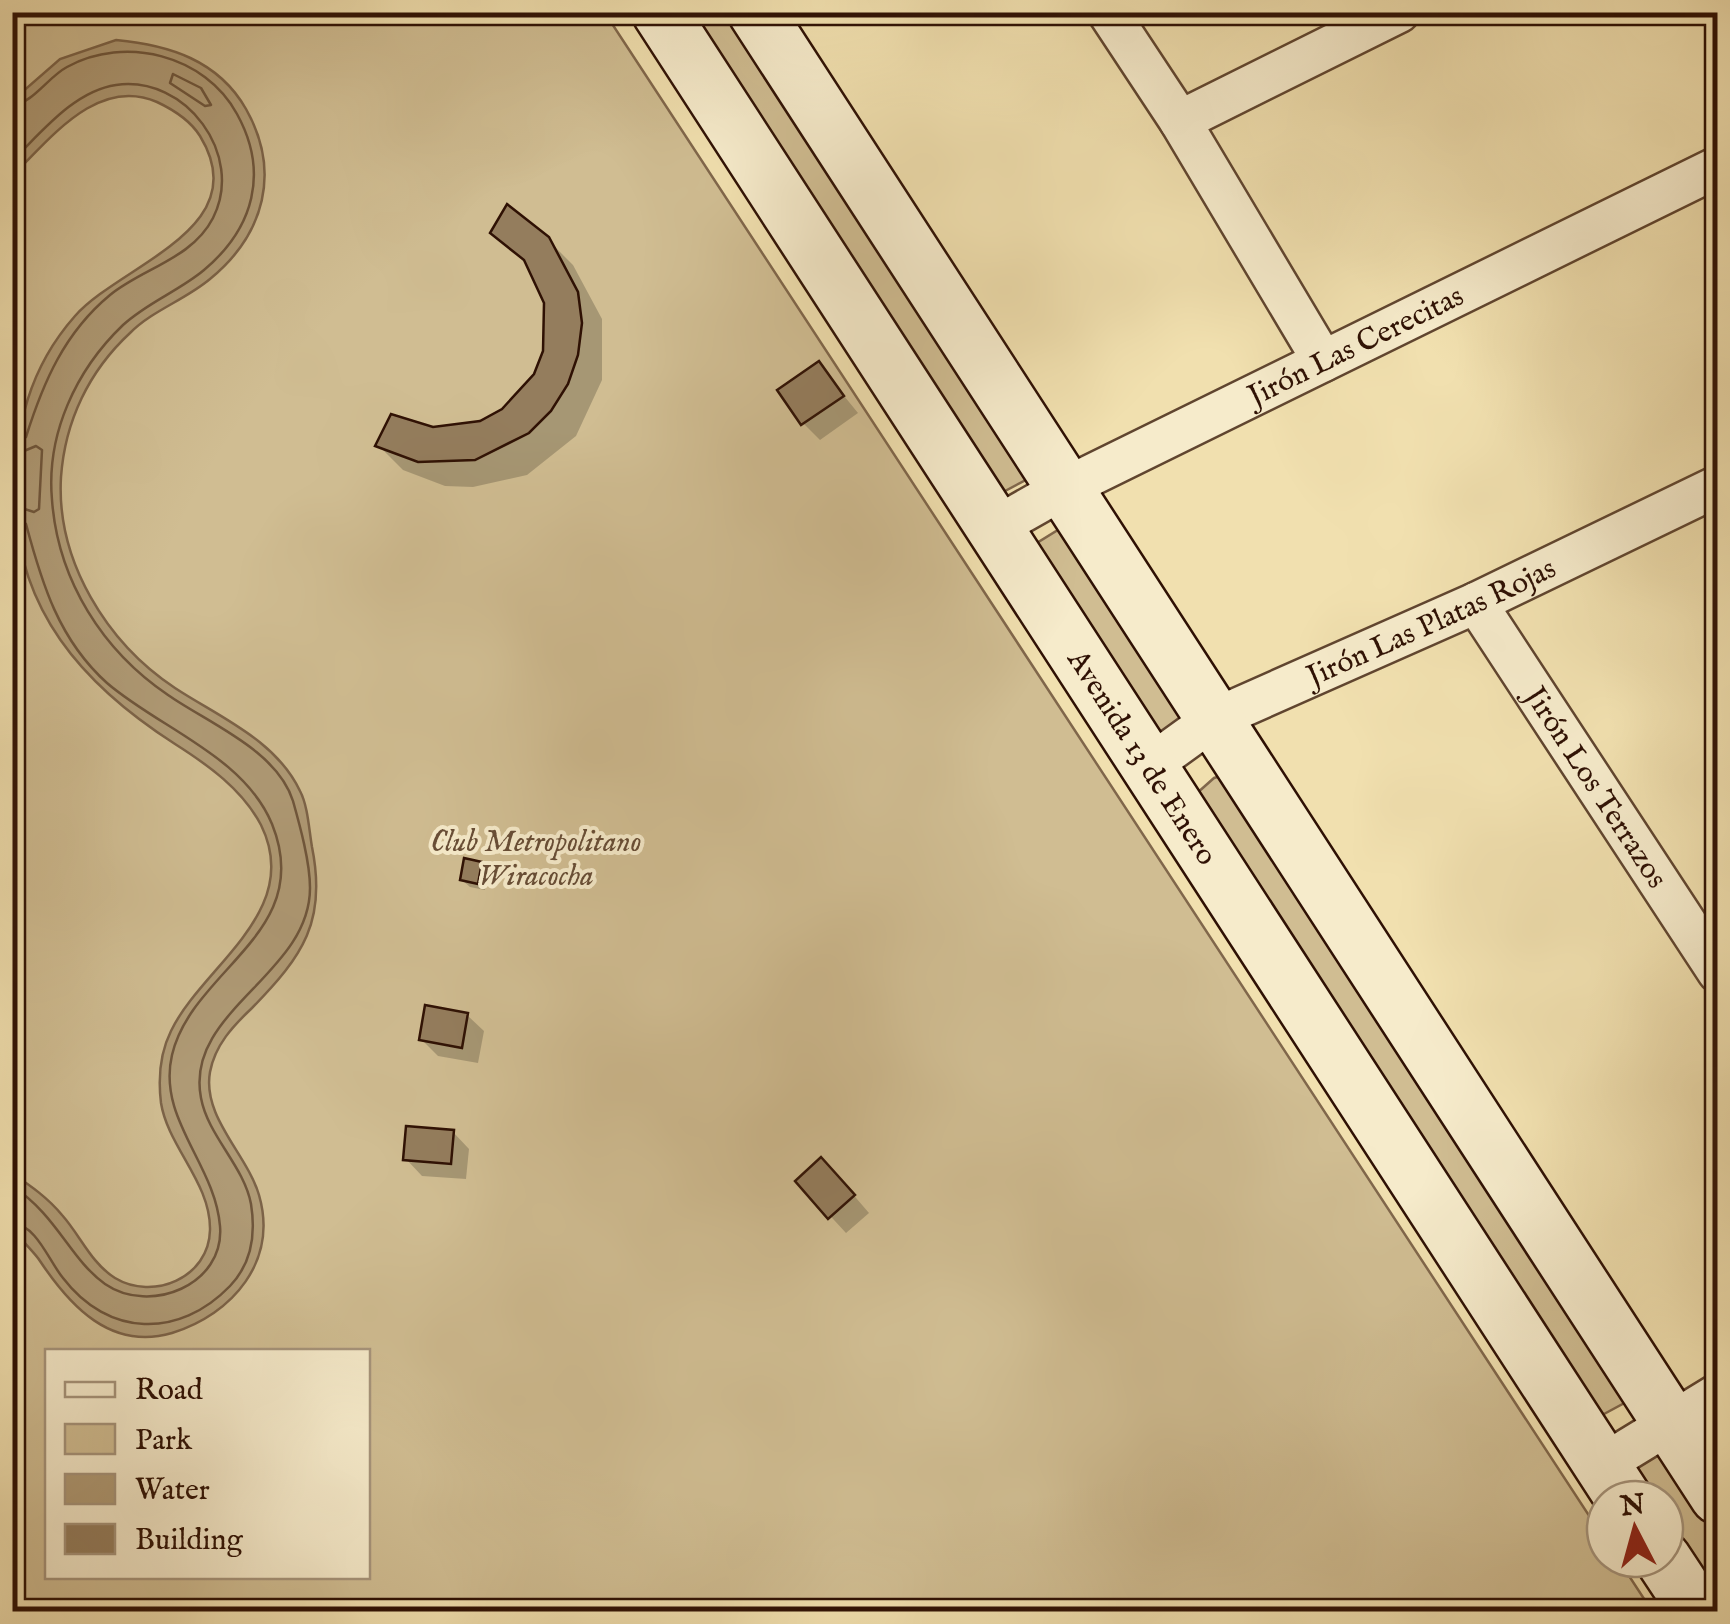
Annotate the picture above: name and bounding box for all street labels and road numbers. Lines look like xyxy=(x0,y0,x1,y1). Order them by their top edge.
street label: Jirón Las Cerecitas xyxy=(1239,278,1470,417)
street label: Jirón Las Platas Rojas xyxy=(1299,550,1563,698)
street label: Avenida 13 de Enero xyxy=(1057,643,1225,873)
street label: Jirón Los Terrazos xyxy=(1513,678,1675,896)

